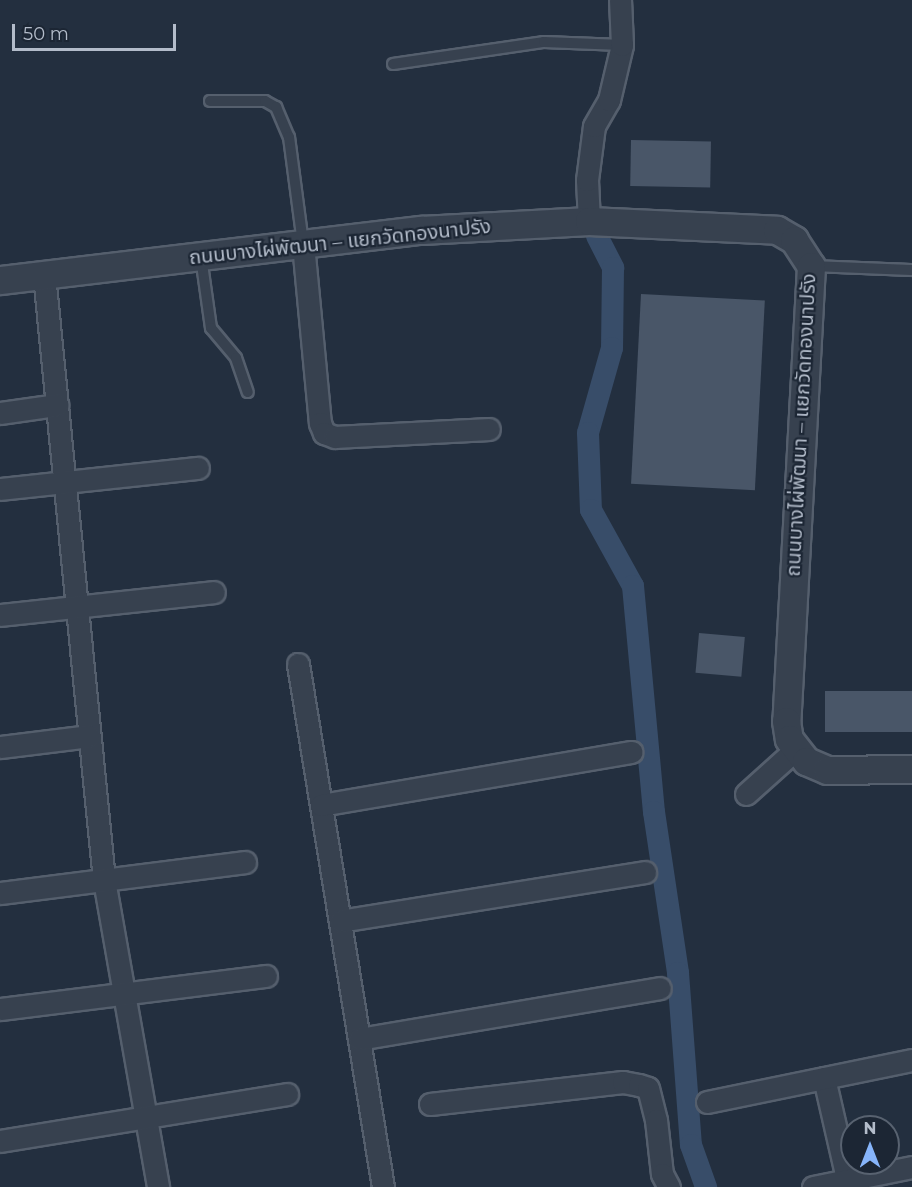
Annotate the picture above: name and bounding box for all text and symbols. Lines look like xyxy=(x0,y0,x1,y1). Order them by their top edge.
scale bar xyxy=(15,12,178,50)
text: 50 m xyxy=(23,23,69,45)
street label: ถนนบางไผ่พัฒนา – แยกวัดทองนาปรัง xyxy=(188,214,492,270)
street label: ถนนบางไผ่พัฒนา – แยกวัดทองนาปรัง xyxy=(781,273,821,577)
north arrow xyxy=(840,1115,900,1175)
text: N xyxy=(864,1119,876,1138)

